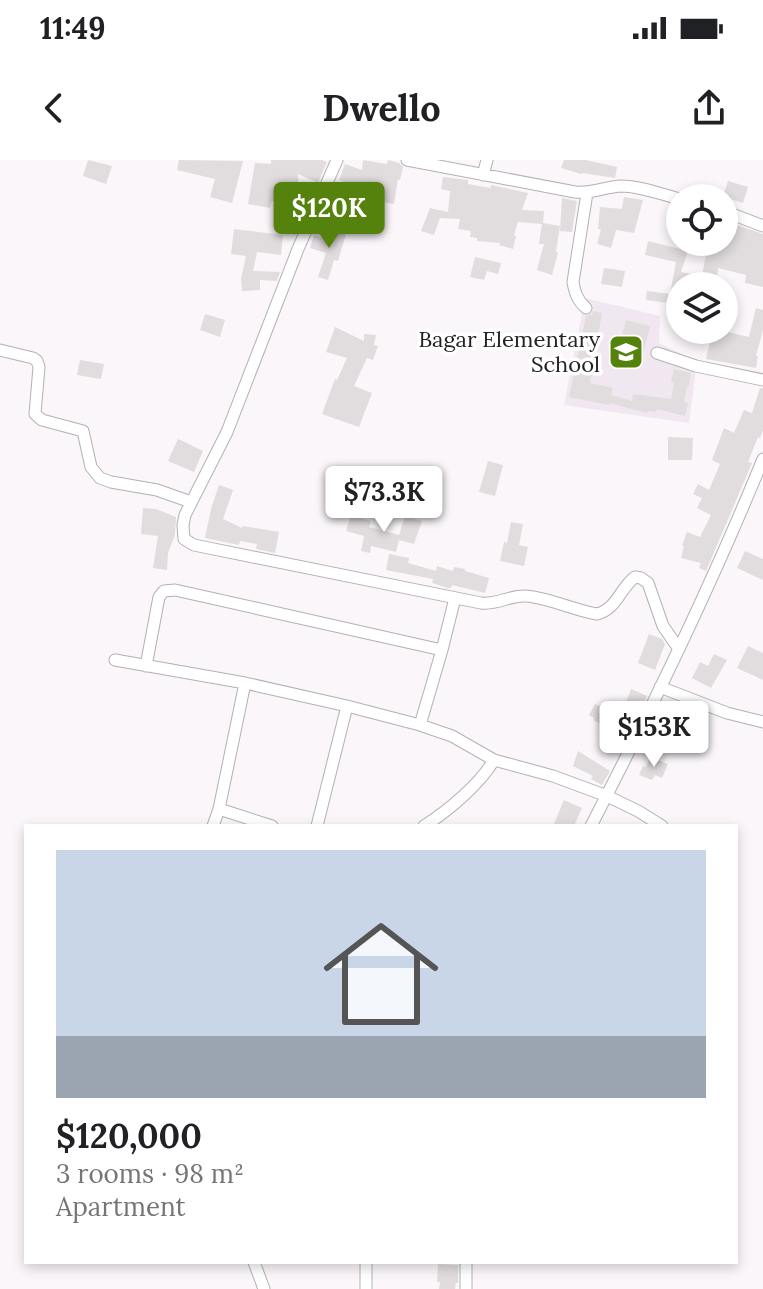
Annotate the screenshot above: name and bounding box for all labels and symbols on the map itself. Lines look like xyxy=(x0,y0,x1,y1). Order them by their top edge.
pin: $120K xyxy=(273,182,385,250)
place label: Bagar Elementary School xyxy=(418,325,600,378)
school or university icon: Bagar Elementary School xyxy=(607,333,645,371)
pin: $73.3K xyxy=(319,466,449,534)
pin: $153K xyxy=(598,701,710,769)

